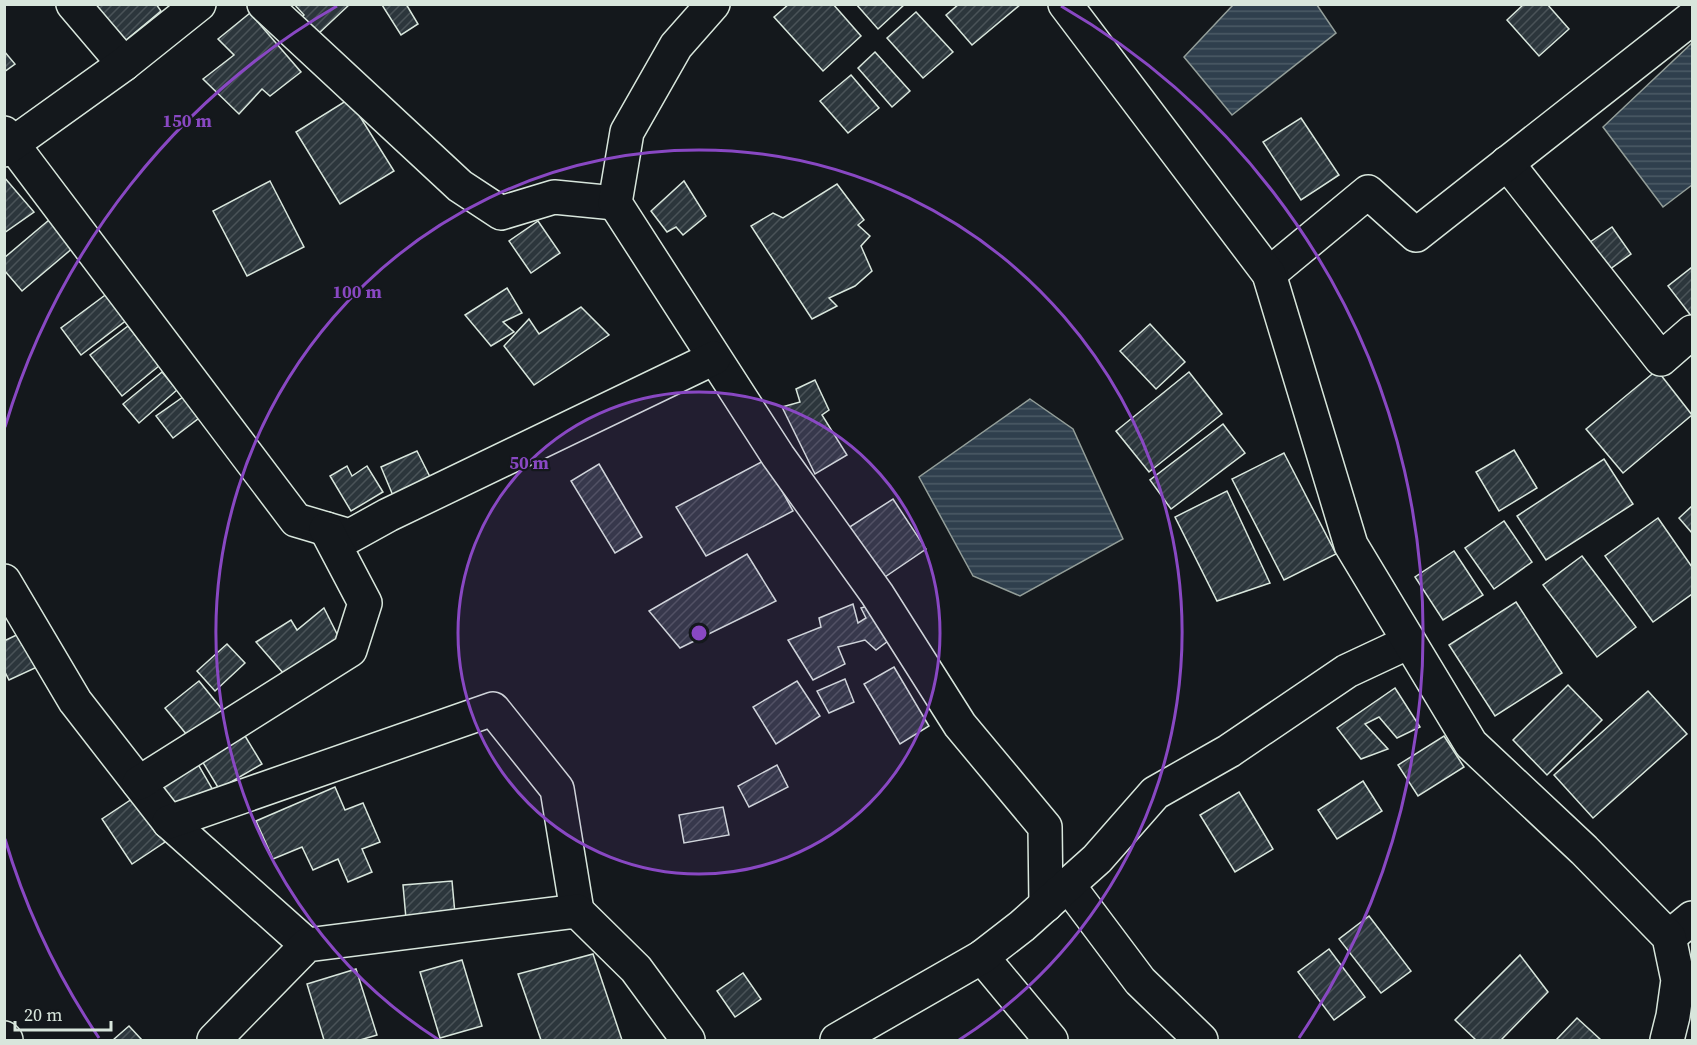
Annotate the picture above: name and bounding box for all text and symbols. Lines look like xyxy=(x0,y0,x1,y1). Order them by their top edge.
text: 150 m xyxy=(162,108,212,133)
text: 100 m xyxy=(332,279,382,304)
text: 50 m xyxy=(509,450,549,475)
centre of rings xyxy=(689,623,709,643)
scale bar xyxy=(15,994,111,1032)
text: 20 m xyxy=(24,1002,62,1027)

